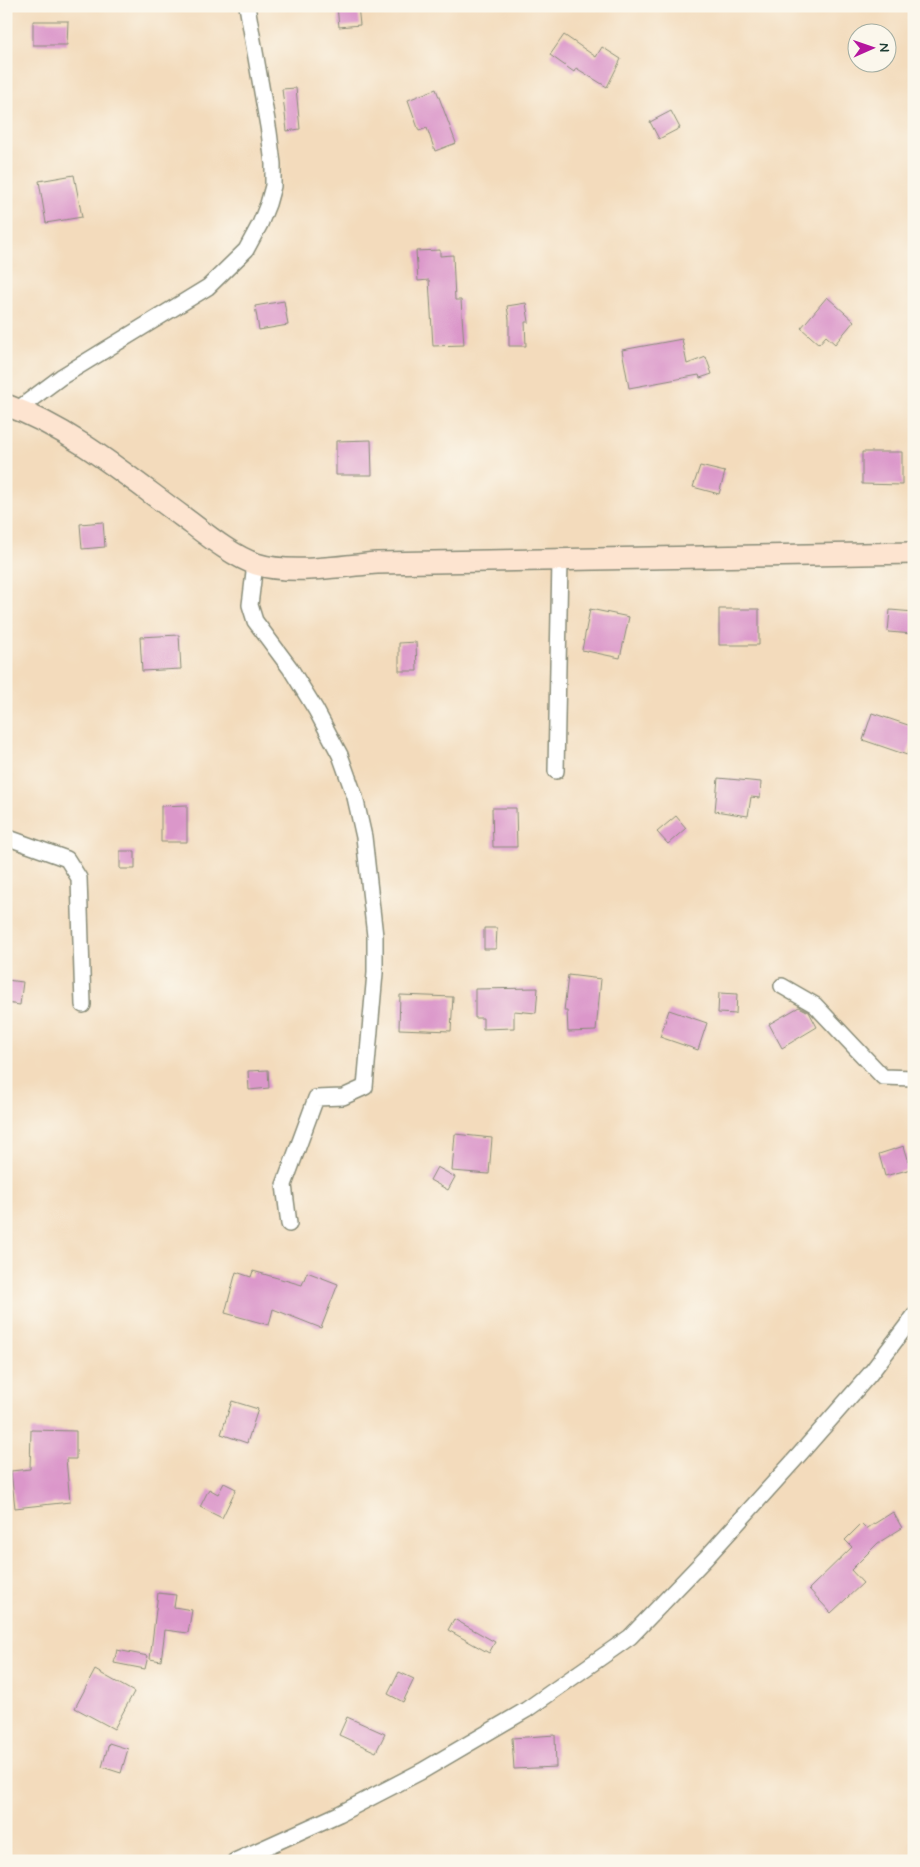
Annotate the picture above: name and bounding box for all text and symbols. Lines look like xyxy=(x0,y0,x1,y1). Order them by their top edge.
north arrow xyxy=(848,22,898,72)
text: N xyxy=(875,43,893,53)

